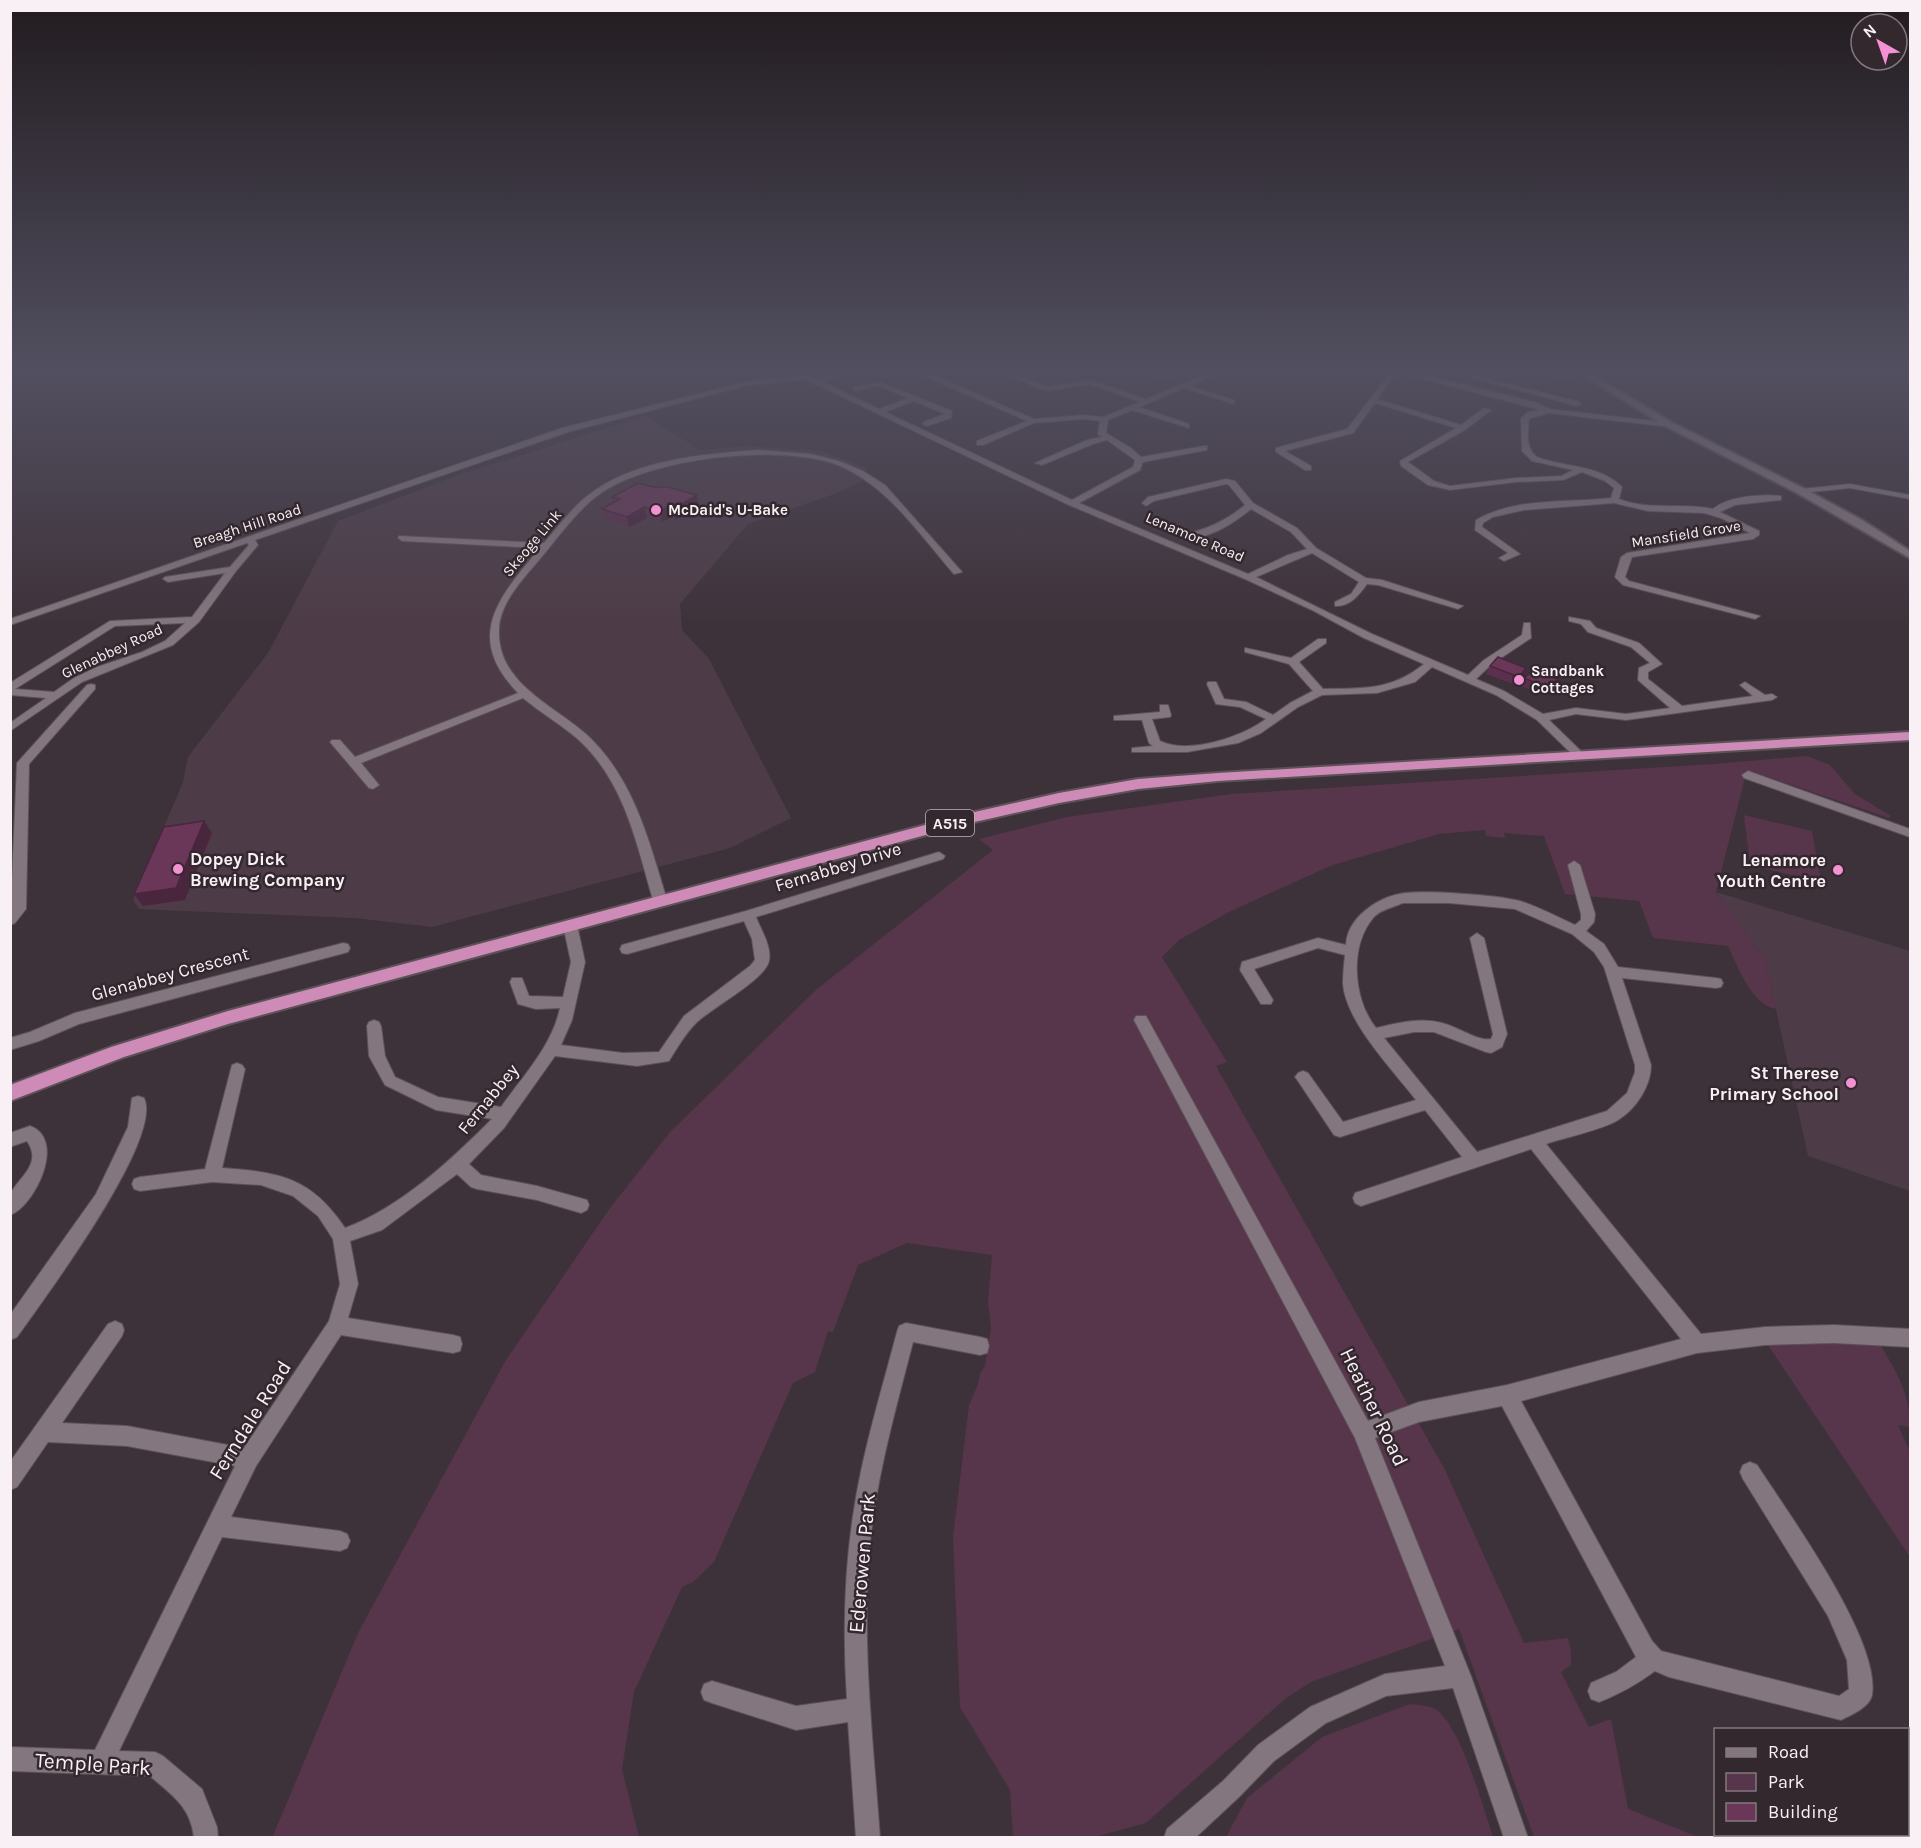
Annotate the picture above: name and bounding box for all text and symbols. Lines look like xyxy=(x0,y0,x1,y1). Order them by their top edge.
north arrow xyxy=(1849,12,1909,72)
text: N xyxy=(1859,20,1880,42)
street label: Breagh Hill Road xyxy=(191,500,303,552)
place label: McDaid's U-Bake xyxy=(668,501,788,519)
marker: McDaid's U-Bake xyxy=(649,503,663,517)
street label: Skeoge Link xyxy=(499,506,565,580)
street label: Lenamore Road xyxy=(1143,508,1247,566)
street label: Mansfield Grove xyxy=(1630,516,1742,552)
street label: Glenabbey Road xyxy=(59,620,165,682)
place label: Sandbank Cottages xyxy=(1531,662,1604,697)
marker: Sandbank Cottages xyxy=(1512,673,1526,687)
road number: A515 xyxy=(926,810,974,836)
street label: Fernabbey Drive xyxy=(772,837,904,897)
place label: Dopey Dick Brewing Company xyxy=(190,848,345,891)
place label: Lenamore Youth Centre xyxy=(1717,849,1826,892)
marker: Dopey Dick Brewing Company xyxy=(171,862,185,876)
marker: Lenamore Youth Centre xyxy=(1831,863,1845,877)
street label: Glenabbey Crescent xyxy=(89,942,251,1006)
street label: Fernabbey xyxy=(453,1059,523,1139)
place label: St Therese Primary School xyxy=(1709,1062,1839,1105)
marker: St Therese Primary School xyxy=(1844,1076,1858,1090)
street label: Heather Road xyxy=(1335,1344,1413,1470)
street label: Ferndale Road xyxy=(204,1356,296,1484)
street label: Ederowen Park xyxy=(844,1492,880,1634)
legend xyxy=(1714,1728,1909,1836)
text: Road xyxy=(1768,1741,1809,1763)
street label: Temple Park xyxy=(34,1748,152,1780)
text: Park xyxy=(1768,1771,1805,1793)
text: Building xyxy=(1768,1801,1838,1823)

